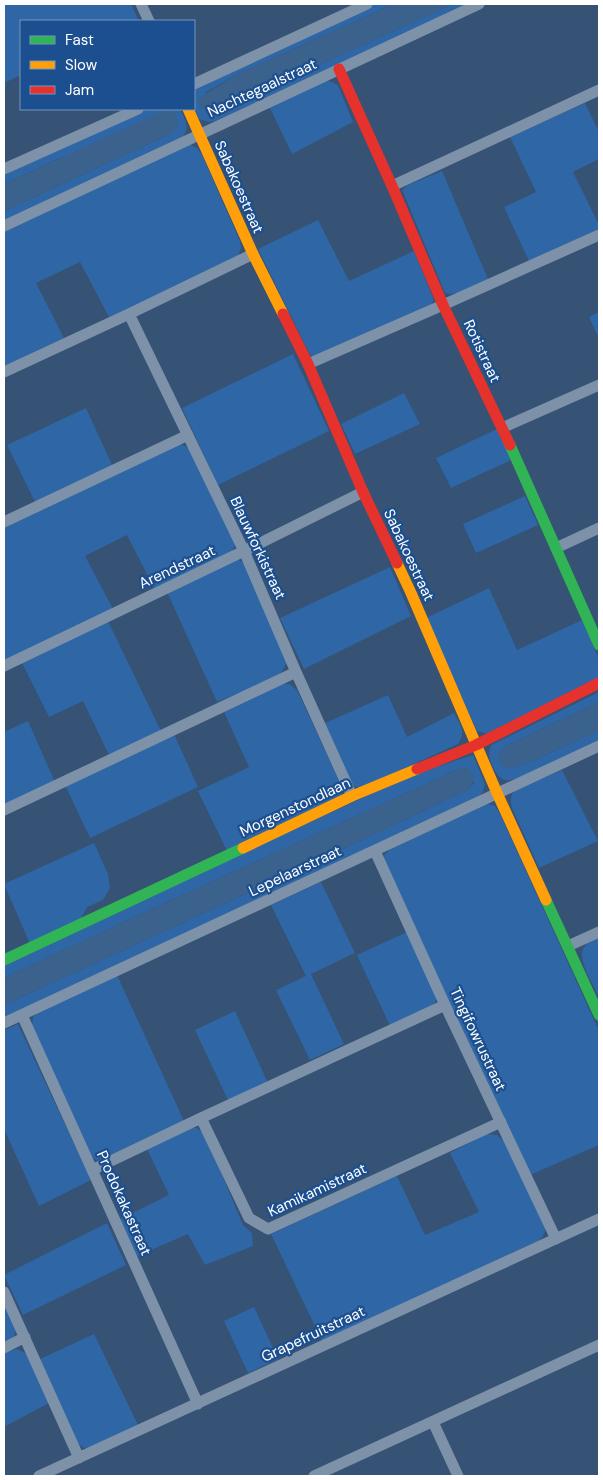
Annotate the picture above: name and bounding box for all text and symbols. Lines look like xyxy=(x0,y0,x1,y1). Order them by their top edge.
legend xyxy=(20,20,195,110)
text: Fast xyxy=(65,30,94,50)
street label: Nachtegaalstraat xyxy=(204,54,320,122)
text: Slow xyxy=(65,55,98,75)
text: Jam xyxy=(65,80,94,100)
street label: Sabakoestraat xyxy=(210,137,268,237)
street label: Rotistraat xyxy=(459,316,505,386)
street label: Blauwforkistraat xyxy=(225,493,291,603)
street label: Sabakoestraat xyxy=(379,506,439,604)
street label: Arendstraat xyxy=(135,540,219,593)
street label: Morgenstondlaan xyxy=(236,773,354,841)
street label: Lepelaarstraat xyxy=(246,841,345,901)
street label: Tingifowrustraat xyxy=(445,984,511,1094)
street label: Prodokakastraat xyxy=(92,1147,156,1259)
street label: Kamikamistraat xyxy=(264,1158,370,1222)
street label: Grapefruitstraat xyxy=(258,1301,368,1367)

